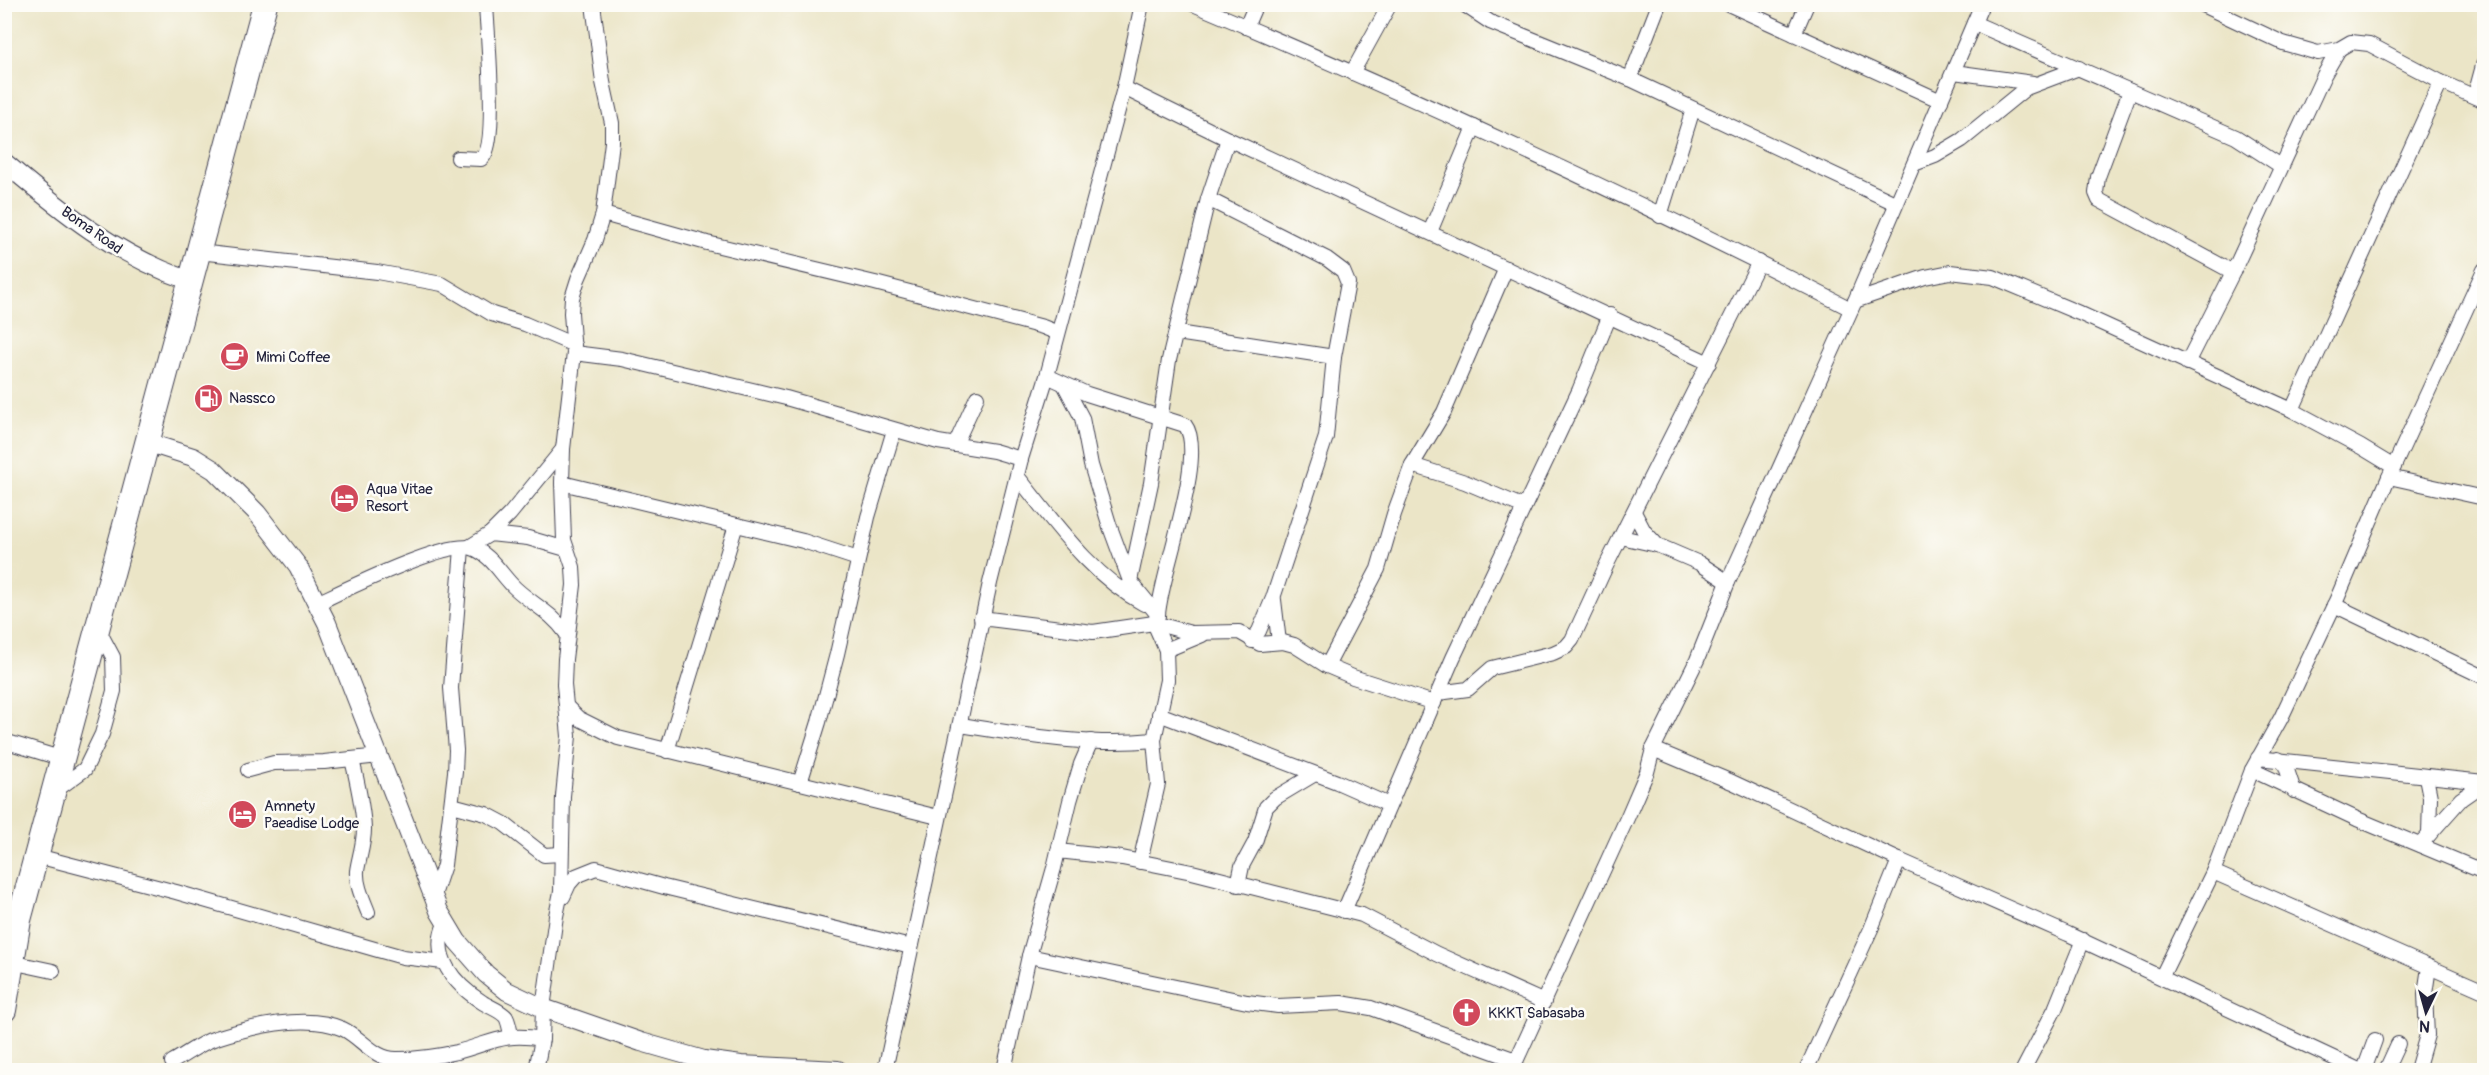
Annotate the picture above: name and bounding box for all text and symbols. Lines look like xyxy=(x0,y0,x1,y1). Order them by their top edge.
street label: Boma Road xyxy=(57,202,126,258)
cafe icon: Mimi Coffee xyxy=(219,341,251,373)
place label: Mimi Coffee xyxy=(256,348,331,367)
fuel station icon: Nassco xyxy=(192,382,224,414)
place label: Nassco xyxy=(229,389,275,408)
place label: Aqua Vitae Resort xyxy=(366,480,433,516)
hotel icon: Aqua Vitae Resort xyxy=(329,482,361,514)
place label: Amnety Paeadise Lodge xyxy=(264,797,360,833)
hotel icon: Amnety Paeadise Lodge xyxy=(227,799,259,831)
north arrow xyxy=(2396,982,2456,1042)
church icon: KKKT Sabasaba xyxy=(1451,997,1483,1029)
place label: KKKT Sabasaba xyxy=(1488,1004,1585,1023)
text: N xyxy=(2418,1015,2431,1036)

